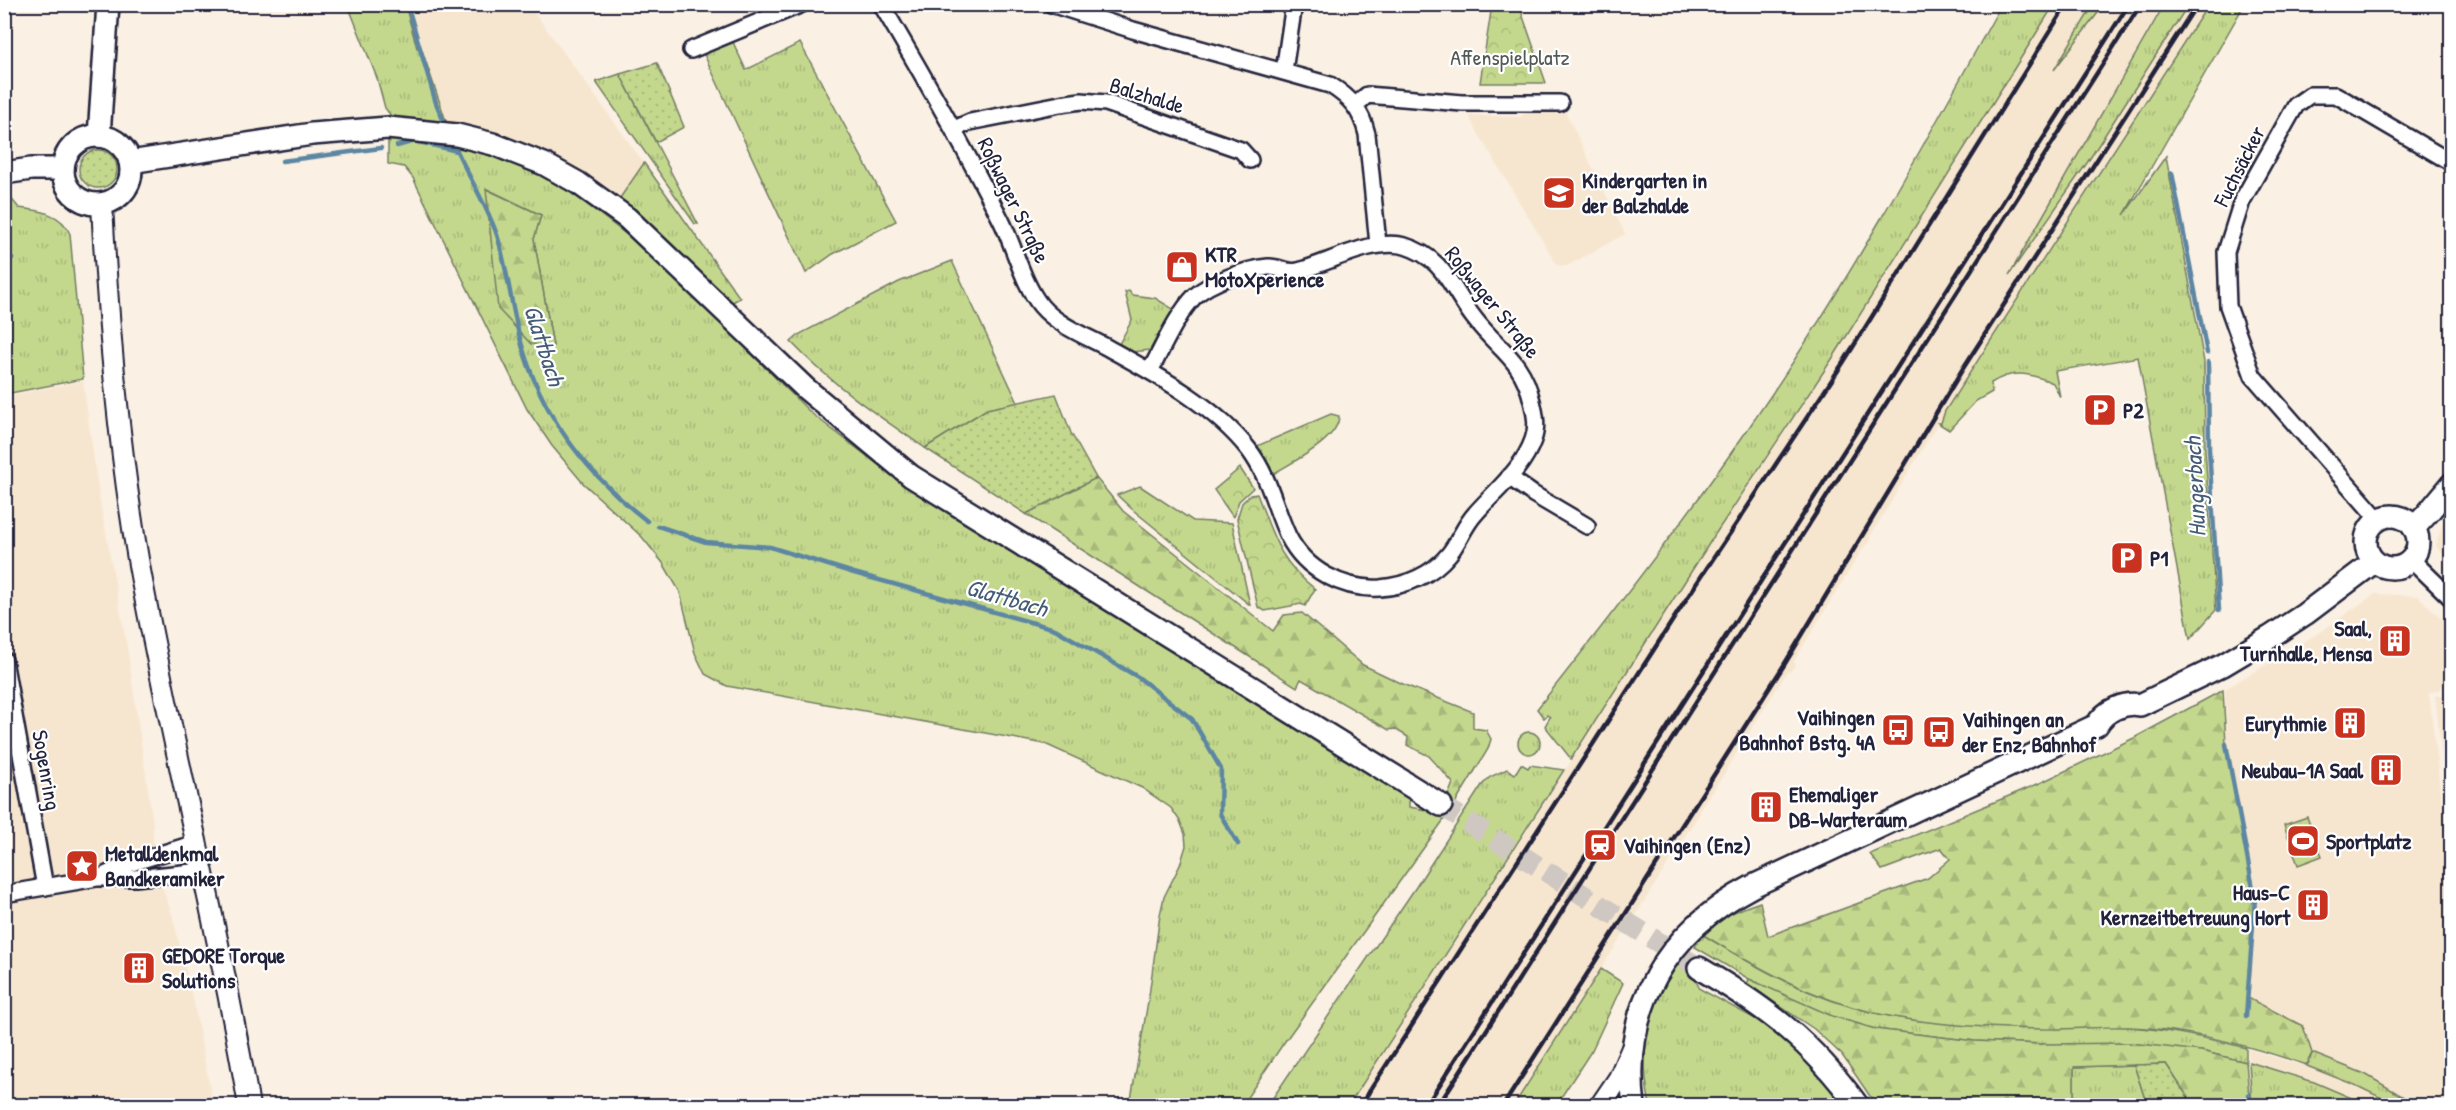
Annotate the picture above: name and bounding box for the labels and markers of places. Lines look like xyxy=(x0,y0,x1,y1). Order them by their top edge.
place label: Kindergarten in der Balzhalde xyxy=(1582,165,1707,220)
school or university icon: Kindergarten in der Balzhalde xyxy=(1541,175,1577,211)
place label: KTR MotoXperience xyxy=(1205,239,1324,295)
shop icon: KTR MotoXperience xyxy=(1164,249,1200,285)
parking icon: P2 xyxy=(2082,392,2118,428)
place label: P2 xyxy=(2123,395,2145,425)
parking icon: P1 xyxy=(2109,540,2145,576)
place label: P1 xyxy=(2150,543,2169,573)
place label: Saal, Turnhalle, Mensa xyxy=(2239,613,2372,668)
building icon: Saal, Turnhalle, Mensa xyxy=(2377,623,2413,659)
place label: Vaihingen Bahnhof Bstg. 4A xyxy=(1739,702,1875,758)
place label: Vaihingen an der Enz, Bahnhof xyxy=(1962,704,2098,759)
building icon: Eurythmie xyxy=(2332,705,2368,741)
place label: Eurythmie xyxy=(2245,708,2327,739)
bus stop icon: Vaihingen Bahnhof Bstg. 4A xyxy=(1880,712,1916,748)
bus stop icon: Vaihingen an der Enz, Bahnhof xyxy=(1921,714,1957,750)
building icon: Neubau-1A Saal xyxy=(2368,752,2404,788)
place label: Neubau-1A Saal xyxy=(2241,755,2364,785)
place label: Ehemaliger DB-Warteraum xyxy=(1789,779,1907,834)
building icon: Ehemaliger DB-Warteraum xyxy=(1748,789,1784,825)
sports icon: Sportplatz xyxy=(2285,823,2321,859)
place label: Sportplatz xyxy=(2326,826,2412,857)
station icon: Vaihingen (Enz) xyxy=(1582,827,1618,863)
place label: Vaihingen (Enz) xyxy=(1623,830,1751,861)
place label: Metalldenkmal Bandkeramiker xyxy=(105,838,225,893)
place icon: Metalldenkmal Bandkeramiker xyxy=(64,848,100,884)
place label: Haus-C Kernzeitbetreuung Hort xyxy=(2100,877,2291,933)
building icon: Haus-C Kernzeitbetreuung Hort xyxy=(2295,887,2331,923)
place label: GEDORE Torque Solutions xyxy=(162,940,285,995)
building icon: GEDORE Torque Solutions xyxy=(121,950,157,986)

